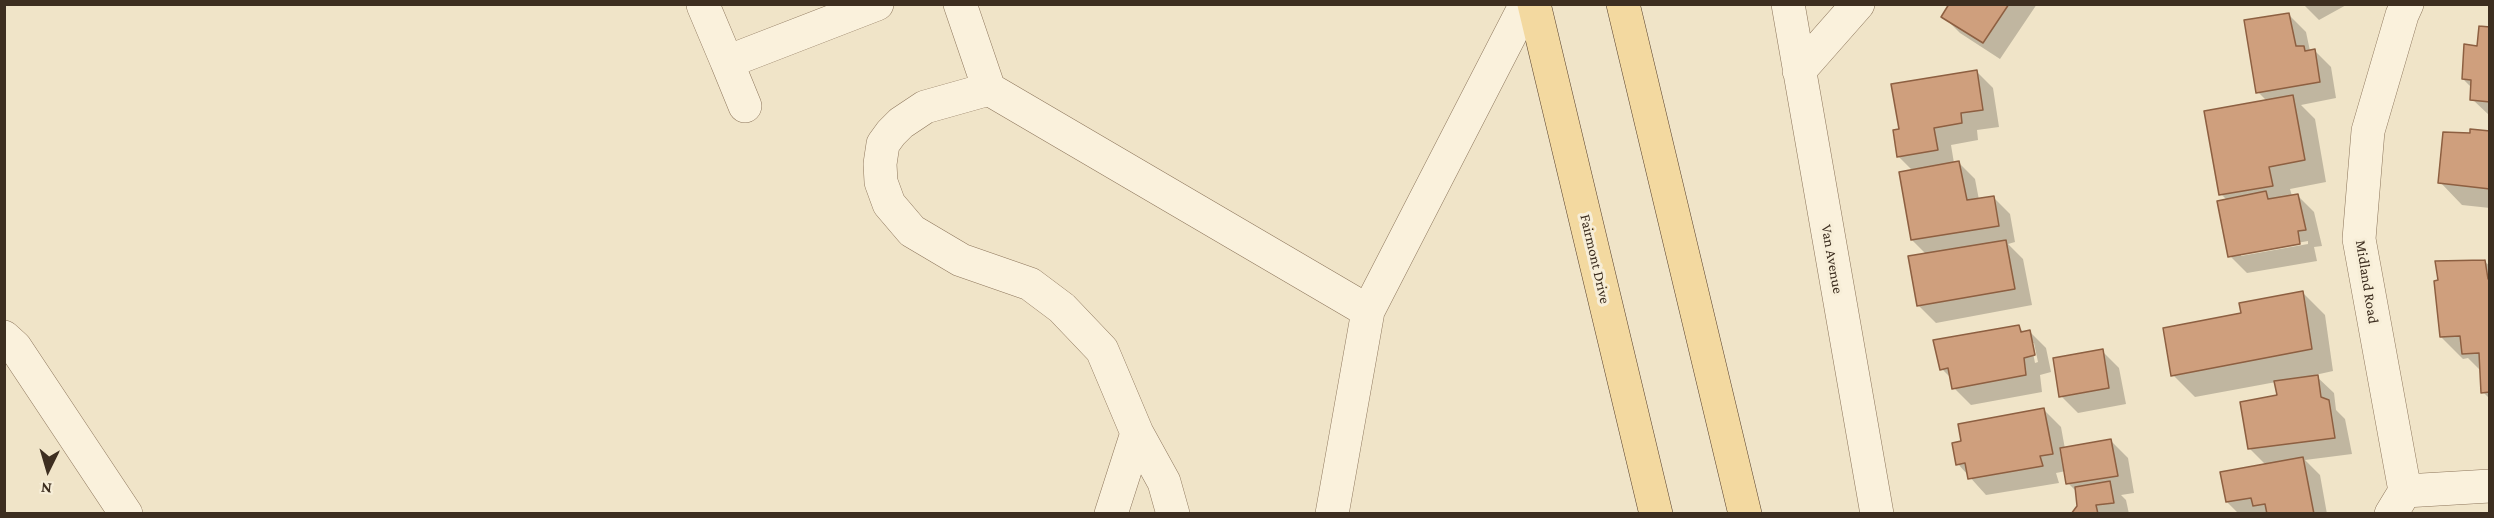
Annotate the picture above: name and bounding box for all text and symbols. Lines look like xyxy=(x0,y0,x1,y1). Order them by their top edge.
street label: Fairmont Drive xyxy=(1576,213,1614,305)
street label: Van Avenue xyxy=(1817,223,1847,295)
street label: Midland Road xyxy=(2352,239,2382,325)
north arrow xyxy=(18,440,78,500)
text: N xyxy=(40,479,53,497)

